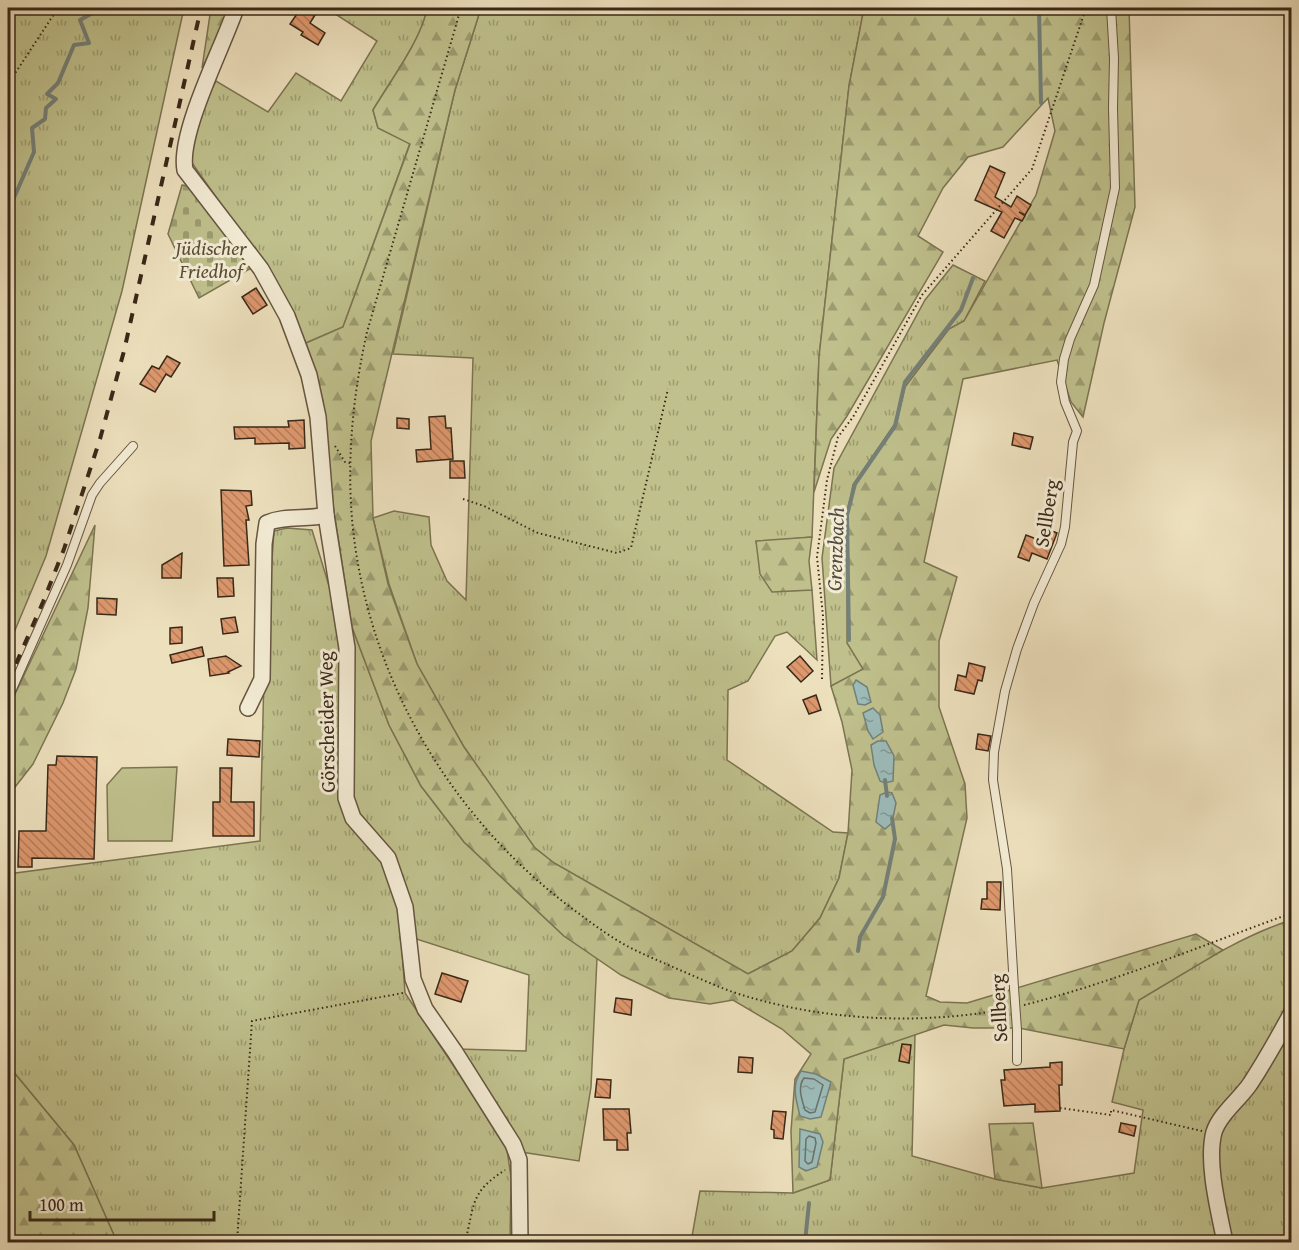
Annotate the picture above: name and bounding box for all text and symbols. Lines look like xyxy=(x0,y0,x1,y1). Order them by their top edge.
park label: Jüdischer Friedhof xyxy=(172,233,247,285)
street label: Sellberg xyxy=(1026,477,1066,549)
water label: Grenzbach xyxy=(818,506,852,591)
street label: Görscheider Weg xyxy=(310,651,342,793)
street label: Sellberg xyxy=(982,973,1014,1043)
scale bar xyxy=(30,1184,214,1222)
text: 100 m xyxy=(39,1191,84,1218)

